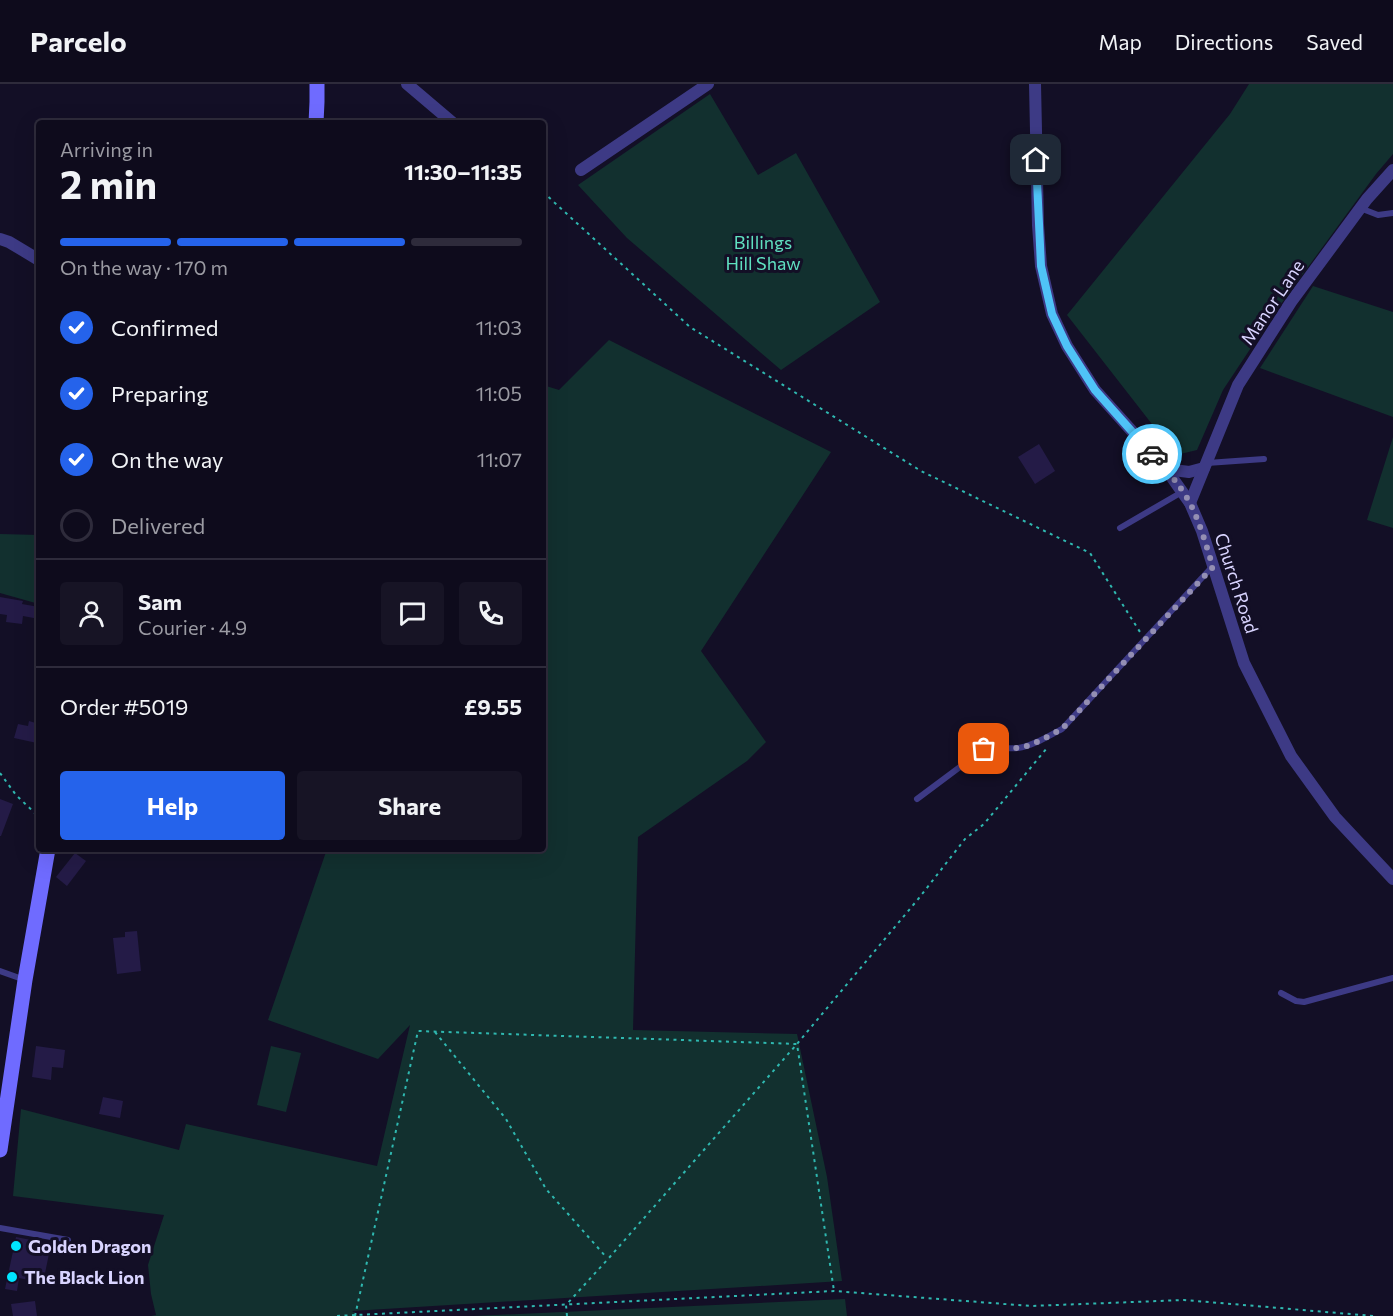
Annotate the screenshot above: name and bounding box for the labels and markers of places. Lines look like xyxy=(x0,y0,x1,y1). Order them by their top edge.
pin xyxy=(1010,134,1061,185)
pin xyxy=(958,723,1009,774)
place label: Golden Dragon xyxy=(28,1235,151,1257)
marker: Golden Dragon xyxy=(9,1239,23,1253)
place label: The Black Lion xyxy=(24,1266,144,1288)
marker: The Black Lion xyxy=(5,1270,19,1284)

